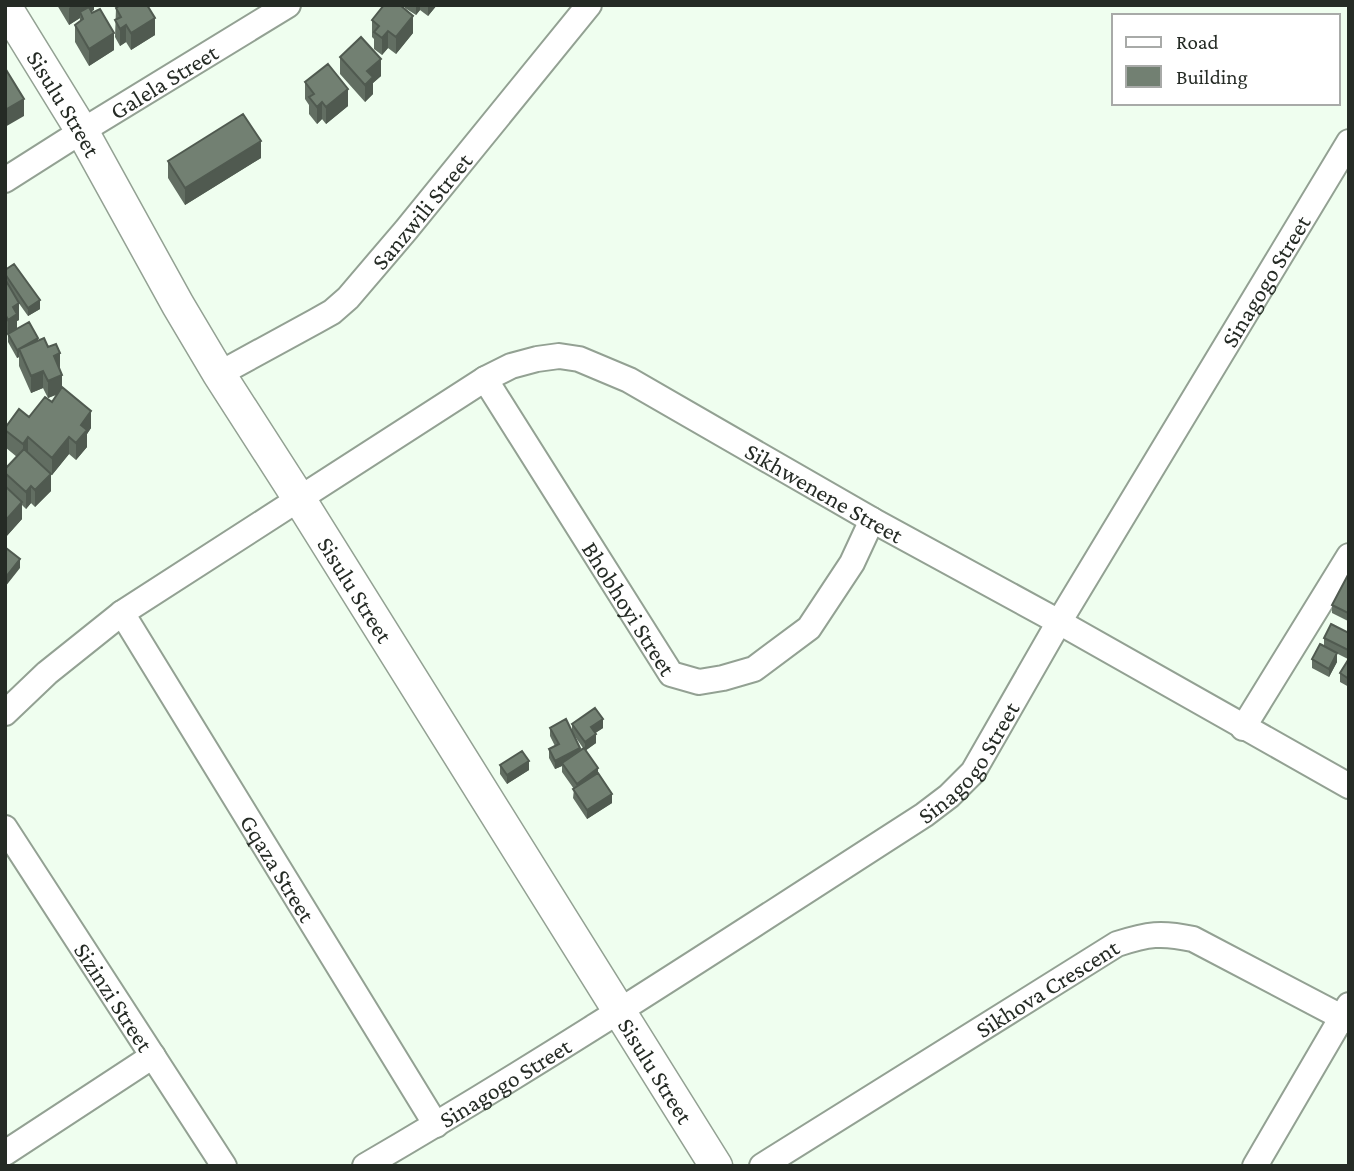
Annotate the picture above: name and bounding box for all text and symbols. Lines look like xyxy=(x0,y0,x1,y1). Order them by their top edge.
legend xyxy=(1112,14,1340,105)
text: Road xyxy=(1176,30,1219,54)
street label: Galela Street xyxy=(105,37,223,124)
street label: Sisulu Street xyxy=(22,45,107,162)
text: Building xyxy=(1176,65,1248,89)
street label: Sanzwili Street xyxy=(365,146,478,274)
street label: Sinagogo Street xyxy=(1215,209,1316,352)
street label: Sikhwenene Street xyxy=(741,437,909,548)
street label: Sisulu Street xyxy=(313,532,399,648)
street label: Bhobhoyi Street xyxy=(577,536,682,681)
street label: Sinagogo Street xyxy=(912,696,1025,829)
street label: Gqaza Street xyxy=(235,809,322,927)
street label: Sikhova Crescent xyxy=(970,932,1124,1043)
street label: Sizinzi Street xyxy=(69,937,160,1057)
street label: Sisulu Street xyxy=(613,1012,700,1129)
street label: Sinagogo Street xyxy=(434,1031,576,1133)

